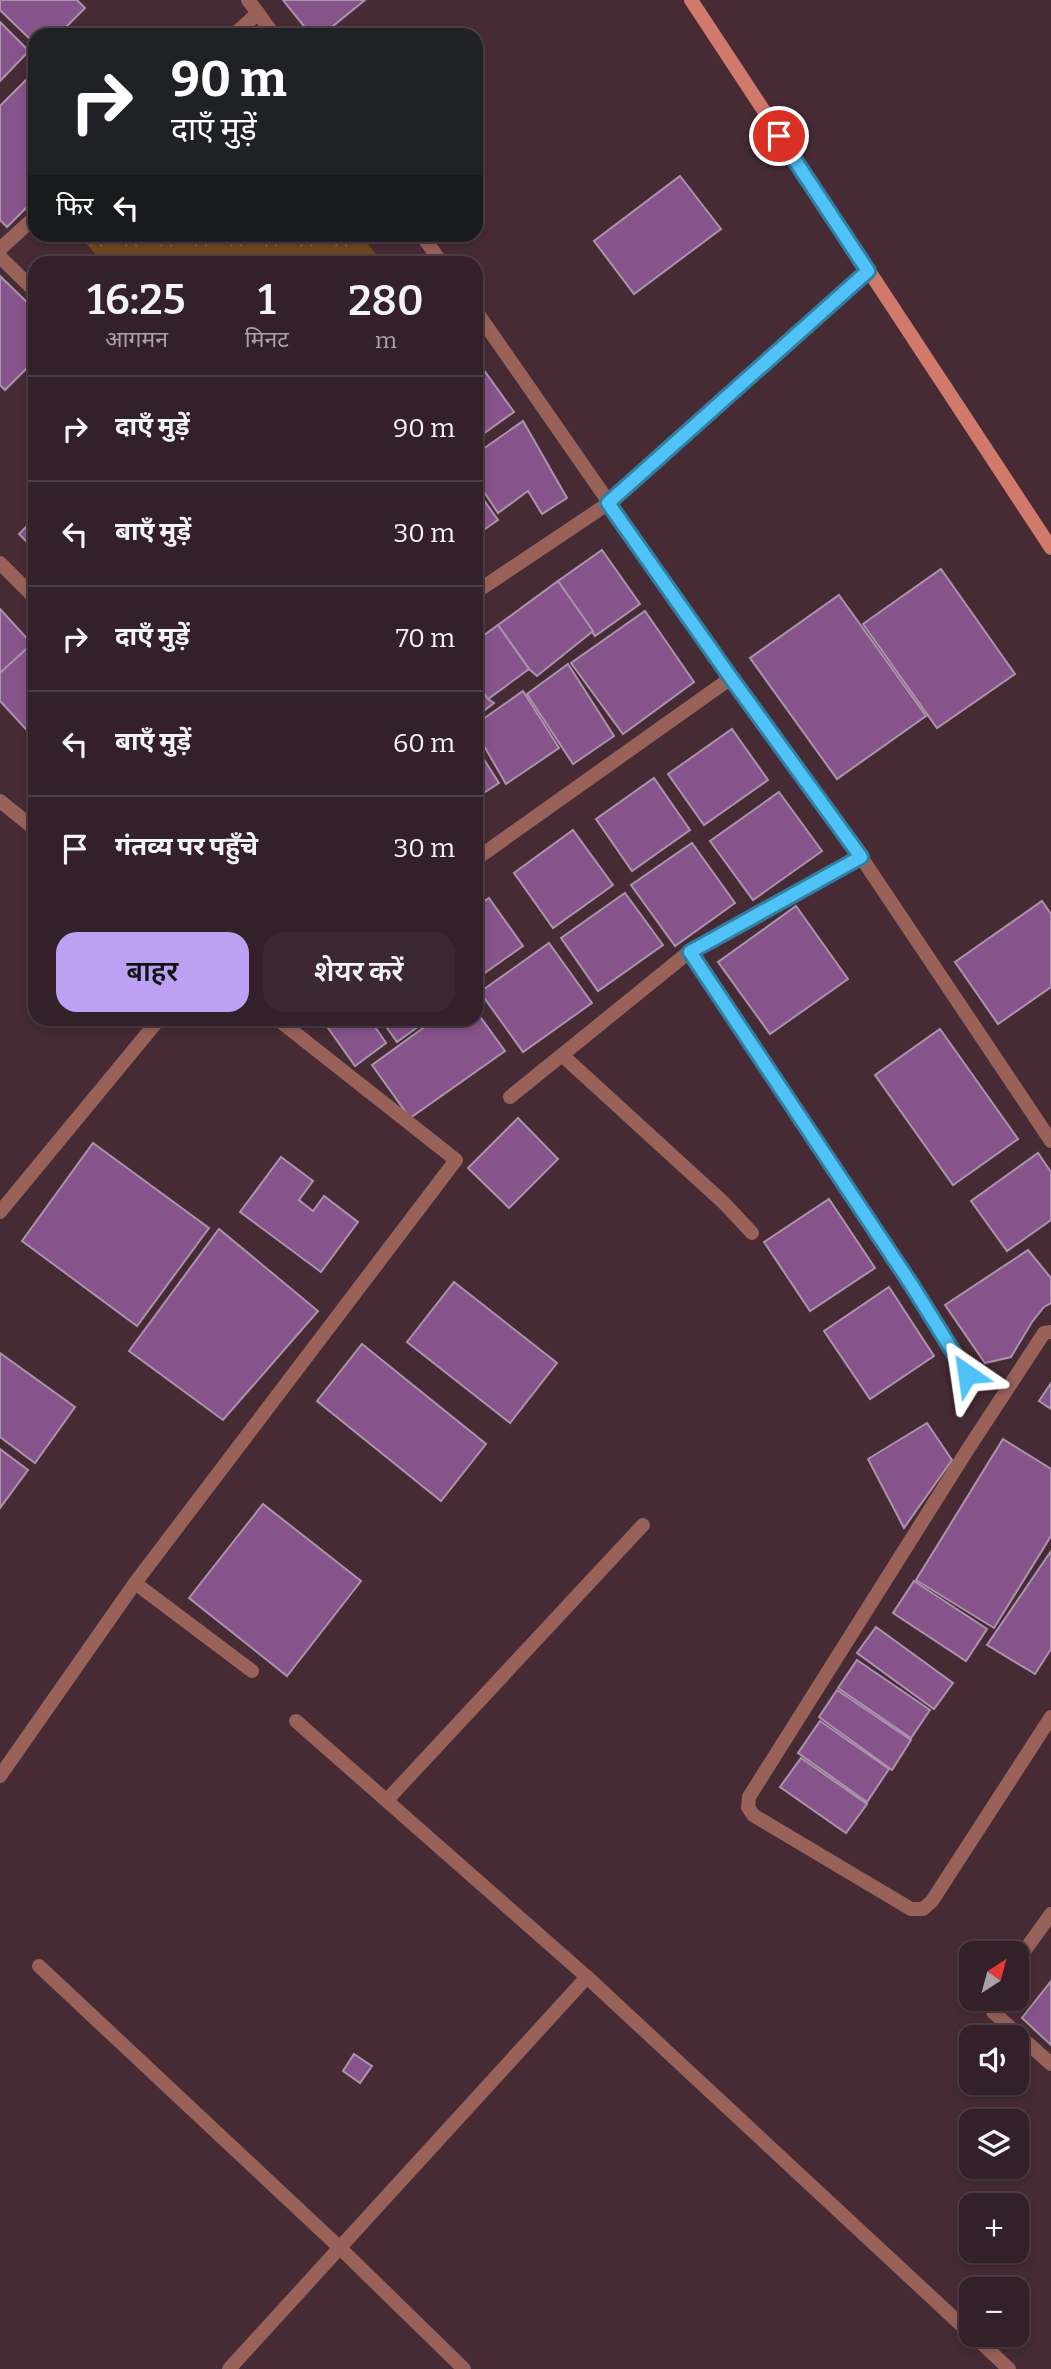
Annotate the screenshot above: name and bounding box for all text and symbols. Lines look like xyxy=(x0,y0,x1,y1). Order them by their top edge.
text: 90 m xyxy=(171,50,287,109)
icon: right xyxy=(56,56,147,147)
pin xyxy=(749,106,809,166)
text: दाएँ मुड़ें xyxy=(171,110,257,148)
icon: arrive xyxy=(760,117,798,155)
icon: left xyxy=(107,189,145,227)
text: फिर xyxy=(56,191,93,222)
text: 16:25 xyxy=(87,275,186,325)
text: 1 xyxy=(258,275,276,325)
text: 280 xyxy=(348,276,424,326)
text: आगमन xyxy=(105,325,168,353)
text: मिनट xyxy=(245,325,289,353)
text: m xyxy=(375,326,397,354)
icon: right xyxy=(56,410,94,448)
text: दाएँ मुड़ें xyxy=(115,411,190,442)
text: 90 m xyxy=(393,413,455,444)
icon: left xyxy=(56,515,94,553)
text: बाएँ मुड़ें xyxy=(115,516,191,547)
text: 30 m xyxy=(394,518,455,549)
icon: right xyxy=(56,620,94,658)
text: दाएँ मुड़ें xyxy=(115,621,190,652)
text: 70 m xyxy=(396,623,455,654)
icon: left xyxy=(56,725,94,763)
text: बाएँ मुड़ें xyxy=(115,726,191,757)
text: 60 m xyxy=(393,728,455,759)
icon: arrive xyxy=(56,830,94,868)
text: गंतव्य पर पहुँचे xyxy=(115,831,258,862)
text: 30 m xyxy=(394,833,455,864)
button: बाहर xyxy=(56,932,249,1012)
button: शेयर करें xyxy=(263,932,455,1012)
position arrow xyxy=(930,1337,1004,1411)
north arrow xyxy=(959,1941,1029,2011)
map controls xyxy=(959,1941,1029,2347)
button: sound xyxy=(959,2025,1029,2095)
button: layers xyxy=(959,2109,1029,2179)
button: + xyxy=(959,2193,1029,2263)
button: − xyxy=(959,2277,1029,2347)

